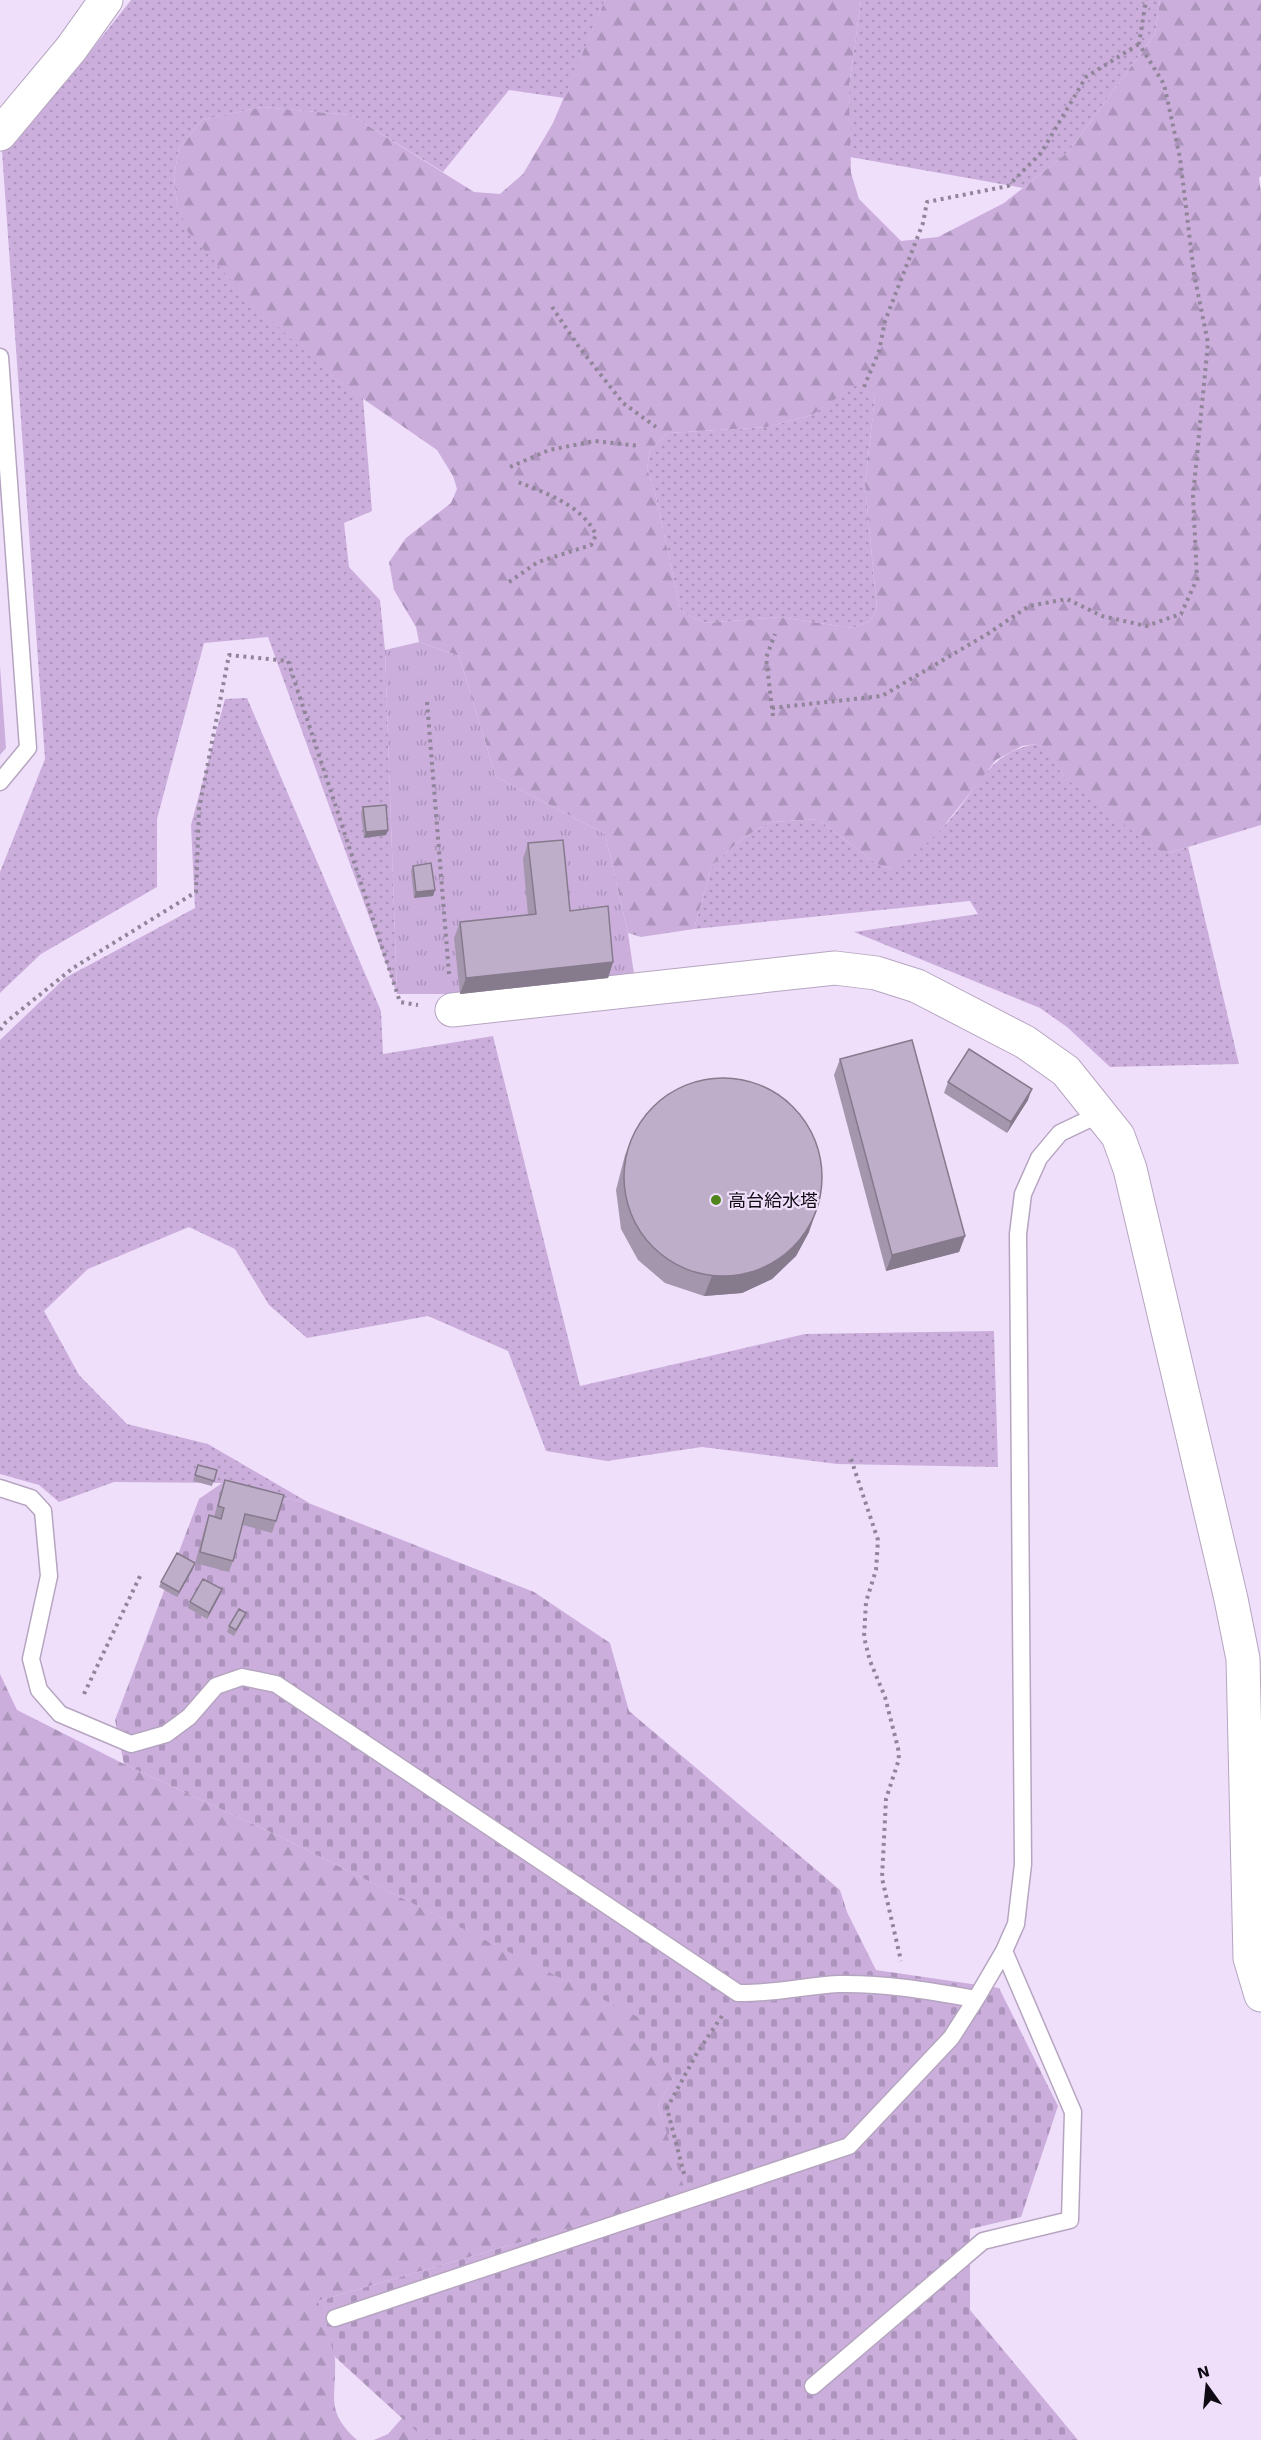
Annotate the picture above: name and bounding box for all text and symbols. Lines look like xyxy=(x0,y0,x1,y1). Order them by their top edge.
place label: 高台給水塔 xyxy=(728,1190,818,1211)
marker: 高台給水塔 xyxy=(709,1193,723,1207)
north arrow xyxy=(1177,2356,1237,2416)
text: N xyxy=(1195,2361,1211,2383)

